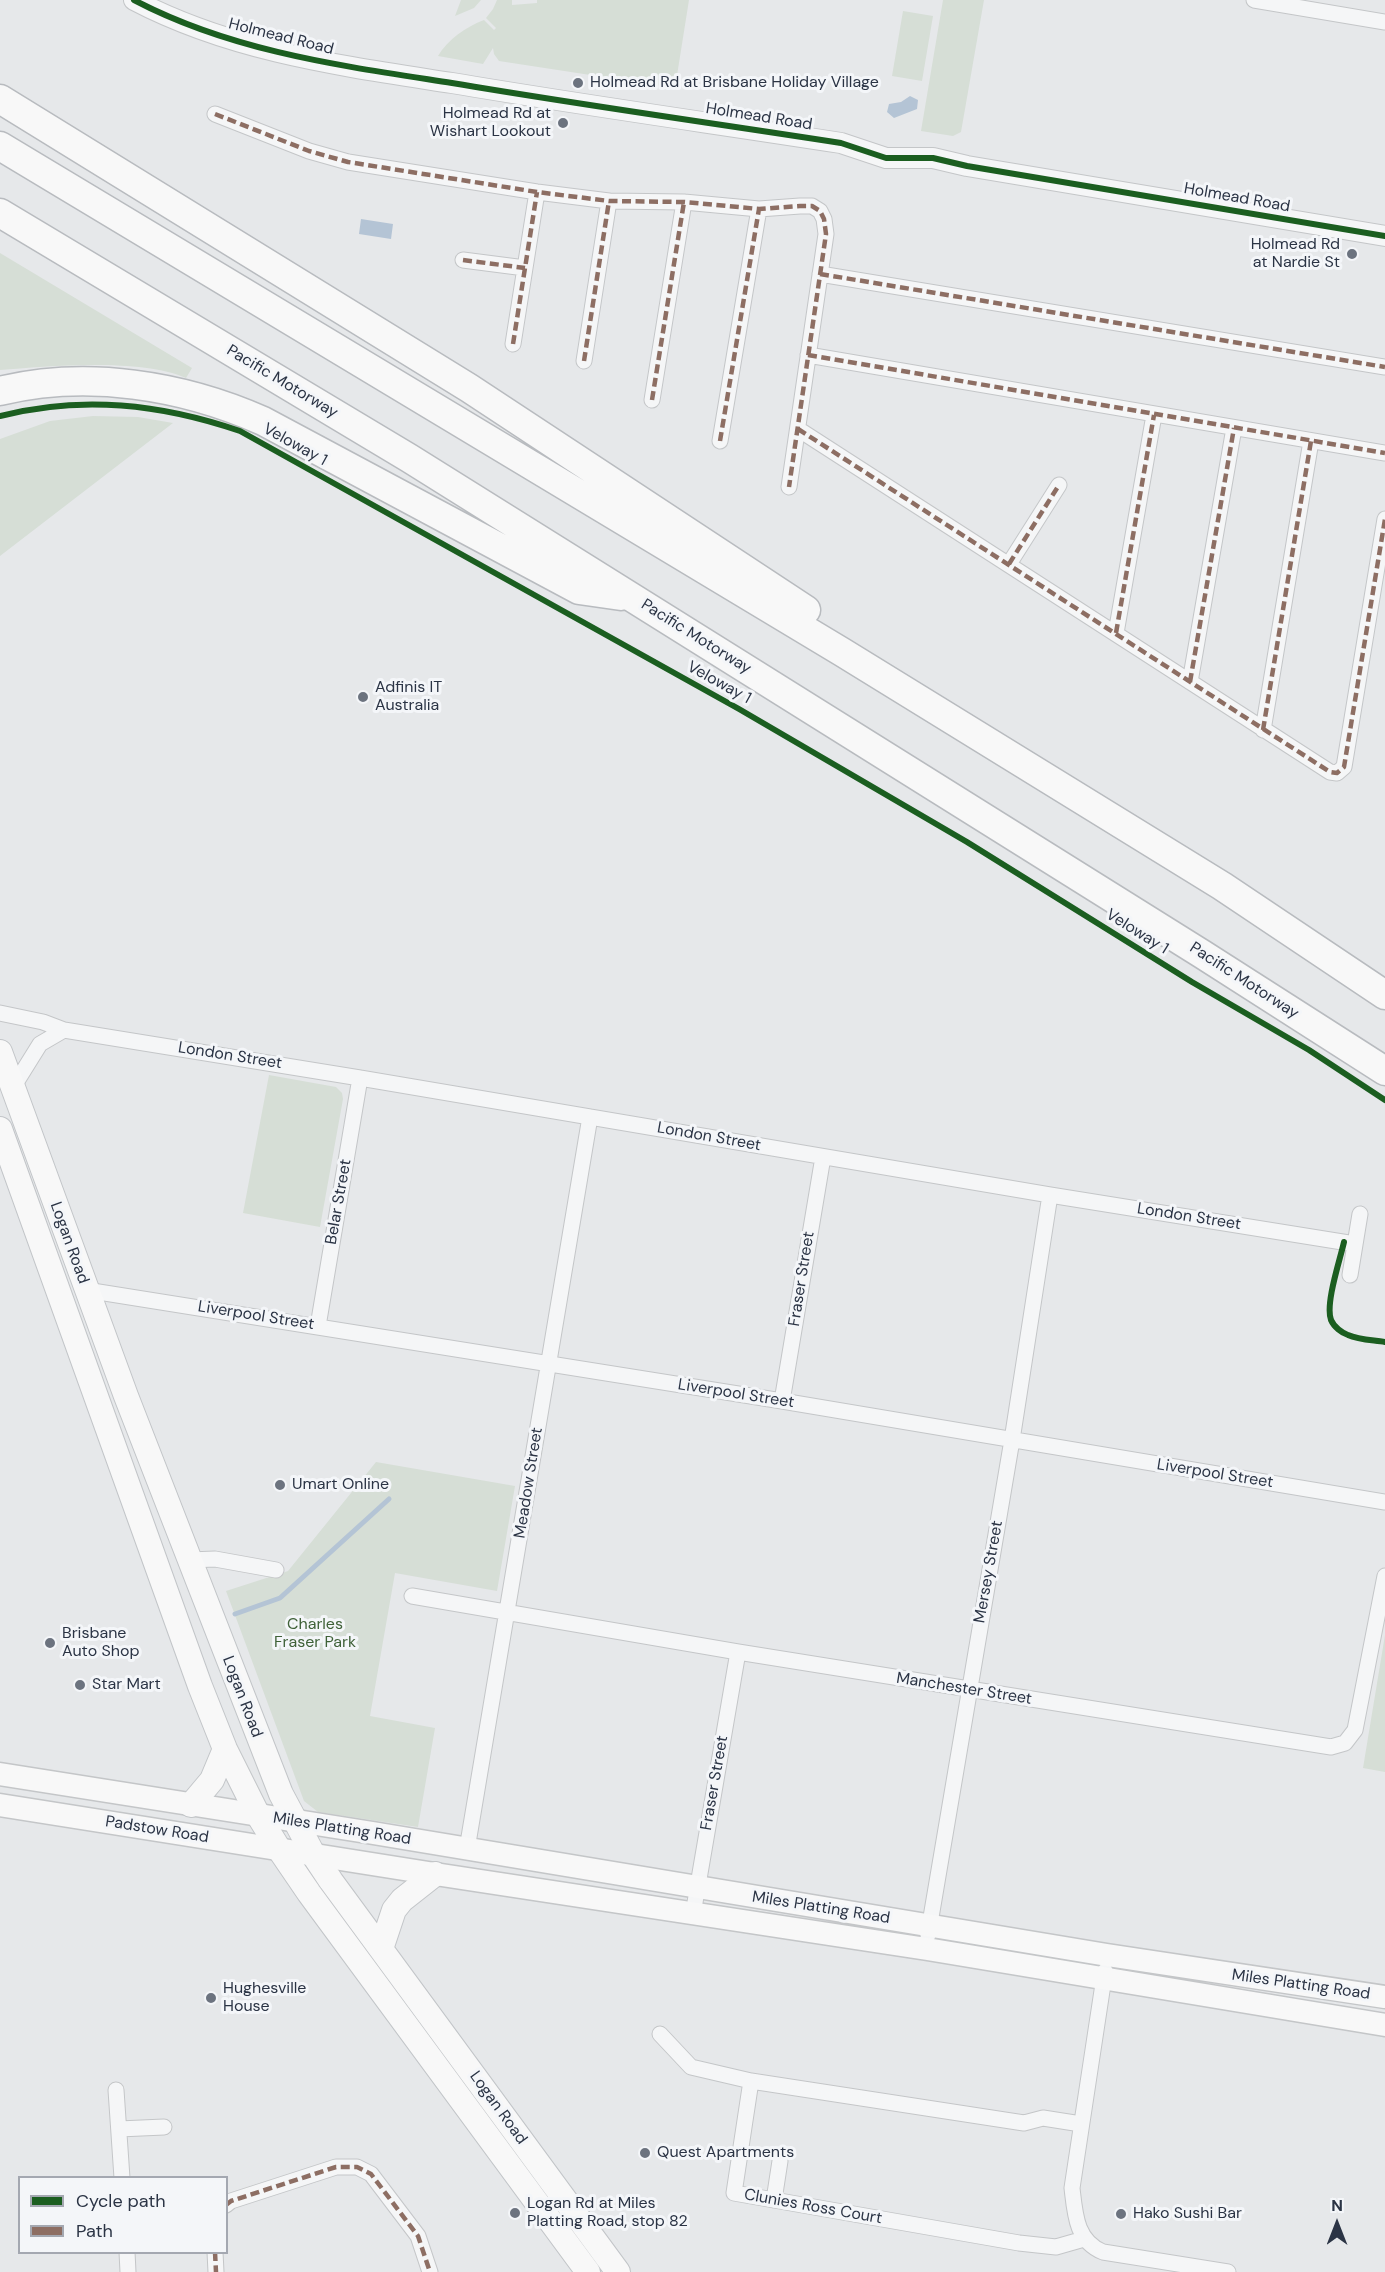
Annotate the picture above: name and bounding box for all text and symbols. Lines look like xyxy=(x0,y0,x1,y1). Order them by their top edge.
street label: Holmead Road xyxy=(227,15,335,59)
place label: Holmead Rd at Brisbane Holiday Village xyxy=(590,73,879,93)
marker: Holmead Rd at Brisbane Holiday Village xyxy=(571,76,585,90)
street label: Holmead Road xyxy=(704,99,814,135)
place label: Holmead Rd at Wishart Lookout xyxy=(430,104,551,142)
marker: Holmead Rd at Wishart Lookout xyxy=(556,116,570,130)
street label: Holmead Road xyxy=(1182,179,1292,217)
place label: Holmead Rd at Nardie St xyxy=(1251,235,1340,273)
marker: Holmead Rd at Nardie St xyxy=(1345,247,1359,261)
street label: Pacific Motorway xyxy=(223,341,341,423)
street label: Veloway 1 xyxy=(260,420,330,470)
street label: Pacific Motorway xyxy=(637,595,755,679)
street label: Veloway 1 xyxy=(684,658,754,708)
place label: Adfinis IT Australia xyxy=(375,678,442,716)
marker: Adfinis IT Australia xyxy=(356,690,370,704)
street label: Veloway 1 xyxy=(1102,905,1172,959)
street label: Pacific Motorway xyxy=(1186,939,1302,1023)
street label: London Street xyxy=(177,1038,283,1074)
street label: London Street xyxy=(656,1118,762,1156)
street label: Belar Street xyxy=(322,1158,356,1246)
street label: London Street xyxy=(1136,1199,1242,1235)
street label: Logan Road xyxy=(45,1200,93,1286)
street label: Fraser Street xyxy=(785,1230,819,1328)
street label: Liverpool Street xyxy=(196,1297,316,1335)
street label: Liverpool Street xyxy=(676,1375,796,1413)
street label: Meadow Street xyxy=(511,1426,547,1540)
street label: Liverpool Street xyxy=(1155,1455,1275,1493)
place label: Umart Online xyxy=(292,1475,389,1495)
marker: Umart Online xyxy=(273,1478,287,1492)
street label: Mersey Street xyxy=(971,1519,1007,1625)
park label: Charles Fraser Park xyxy=(274,1615,356,1653)
place label: Brisbane Auto Shop xyxy=(62,1624,139,1662)
marker: Brisbane Auto Shop xyxy=(43,1636,57,1650)
street label: Logan Road xyxy=(218,1654,266,1740)
street label: Manchester Street xyxy=(895,1669,1033,1709)
place label: Star Mart xyxy=(92,1675,161,1695)
marker: Star Mart xyxy=(73,1678,87,1692)
street label: Fraser Street xyxy=(697,1734,733,1832)
street label: Miles Platting Road xyxy=(272,1809,412,1849)
street label: Padstow Road xyxy=(104,1812,210,1848)
street label: Miles Platting Road xyxy=(751,1888,891,1928)
street label: Miles Platting Road xyxy=(1231,1966,1371,2004)
place label: Hughesville House xyxy=(223,1979,306,2017)
marker: Hughesville House xyxy=(204,1991,218,2005)
street label: Logan Road xyxy=(465,2068,531,2148)
place label: Quest Apartments xyxy=(657,2143,794,2163)
marker: Quest Apartments xyxy=(638,2146,652,2160)
legend xyxy=(18,2176,228,2254)
street label: Clunies Ross Court xyxy=(743,2185,883,2229)
text: Cycle path xyxy=(76,2189,166,2213)
place label: Logan Rd at Miles Platting Road, stop 82 xyxy=(527,2194,688,2232)
north arrow xyxy=(1307,2194,1367,2254)
text: N xyxy=(1331,2195,1343,2216)
place label: Hako Sushi Bar xyxy=(1133,2204,1242,2224)
marker: Logan Rd at Miles Platting Road, stop 82 xyxy=(508,2206,522,2220)
marker: Hako Sushi Bar xyxy=(1114,2207,1128,2221)
text: Path xyxy=(76,2219,113,2243)

